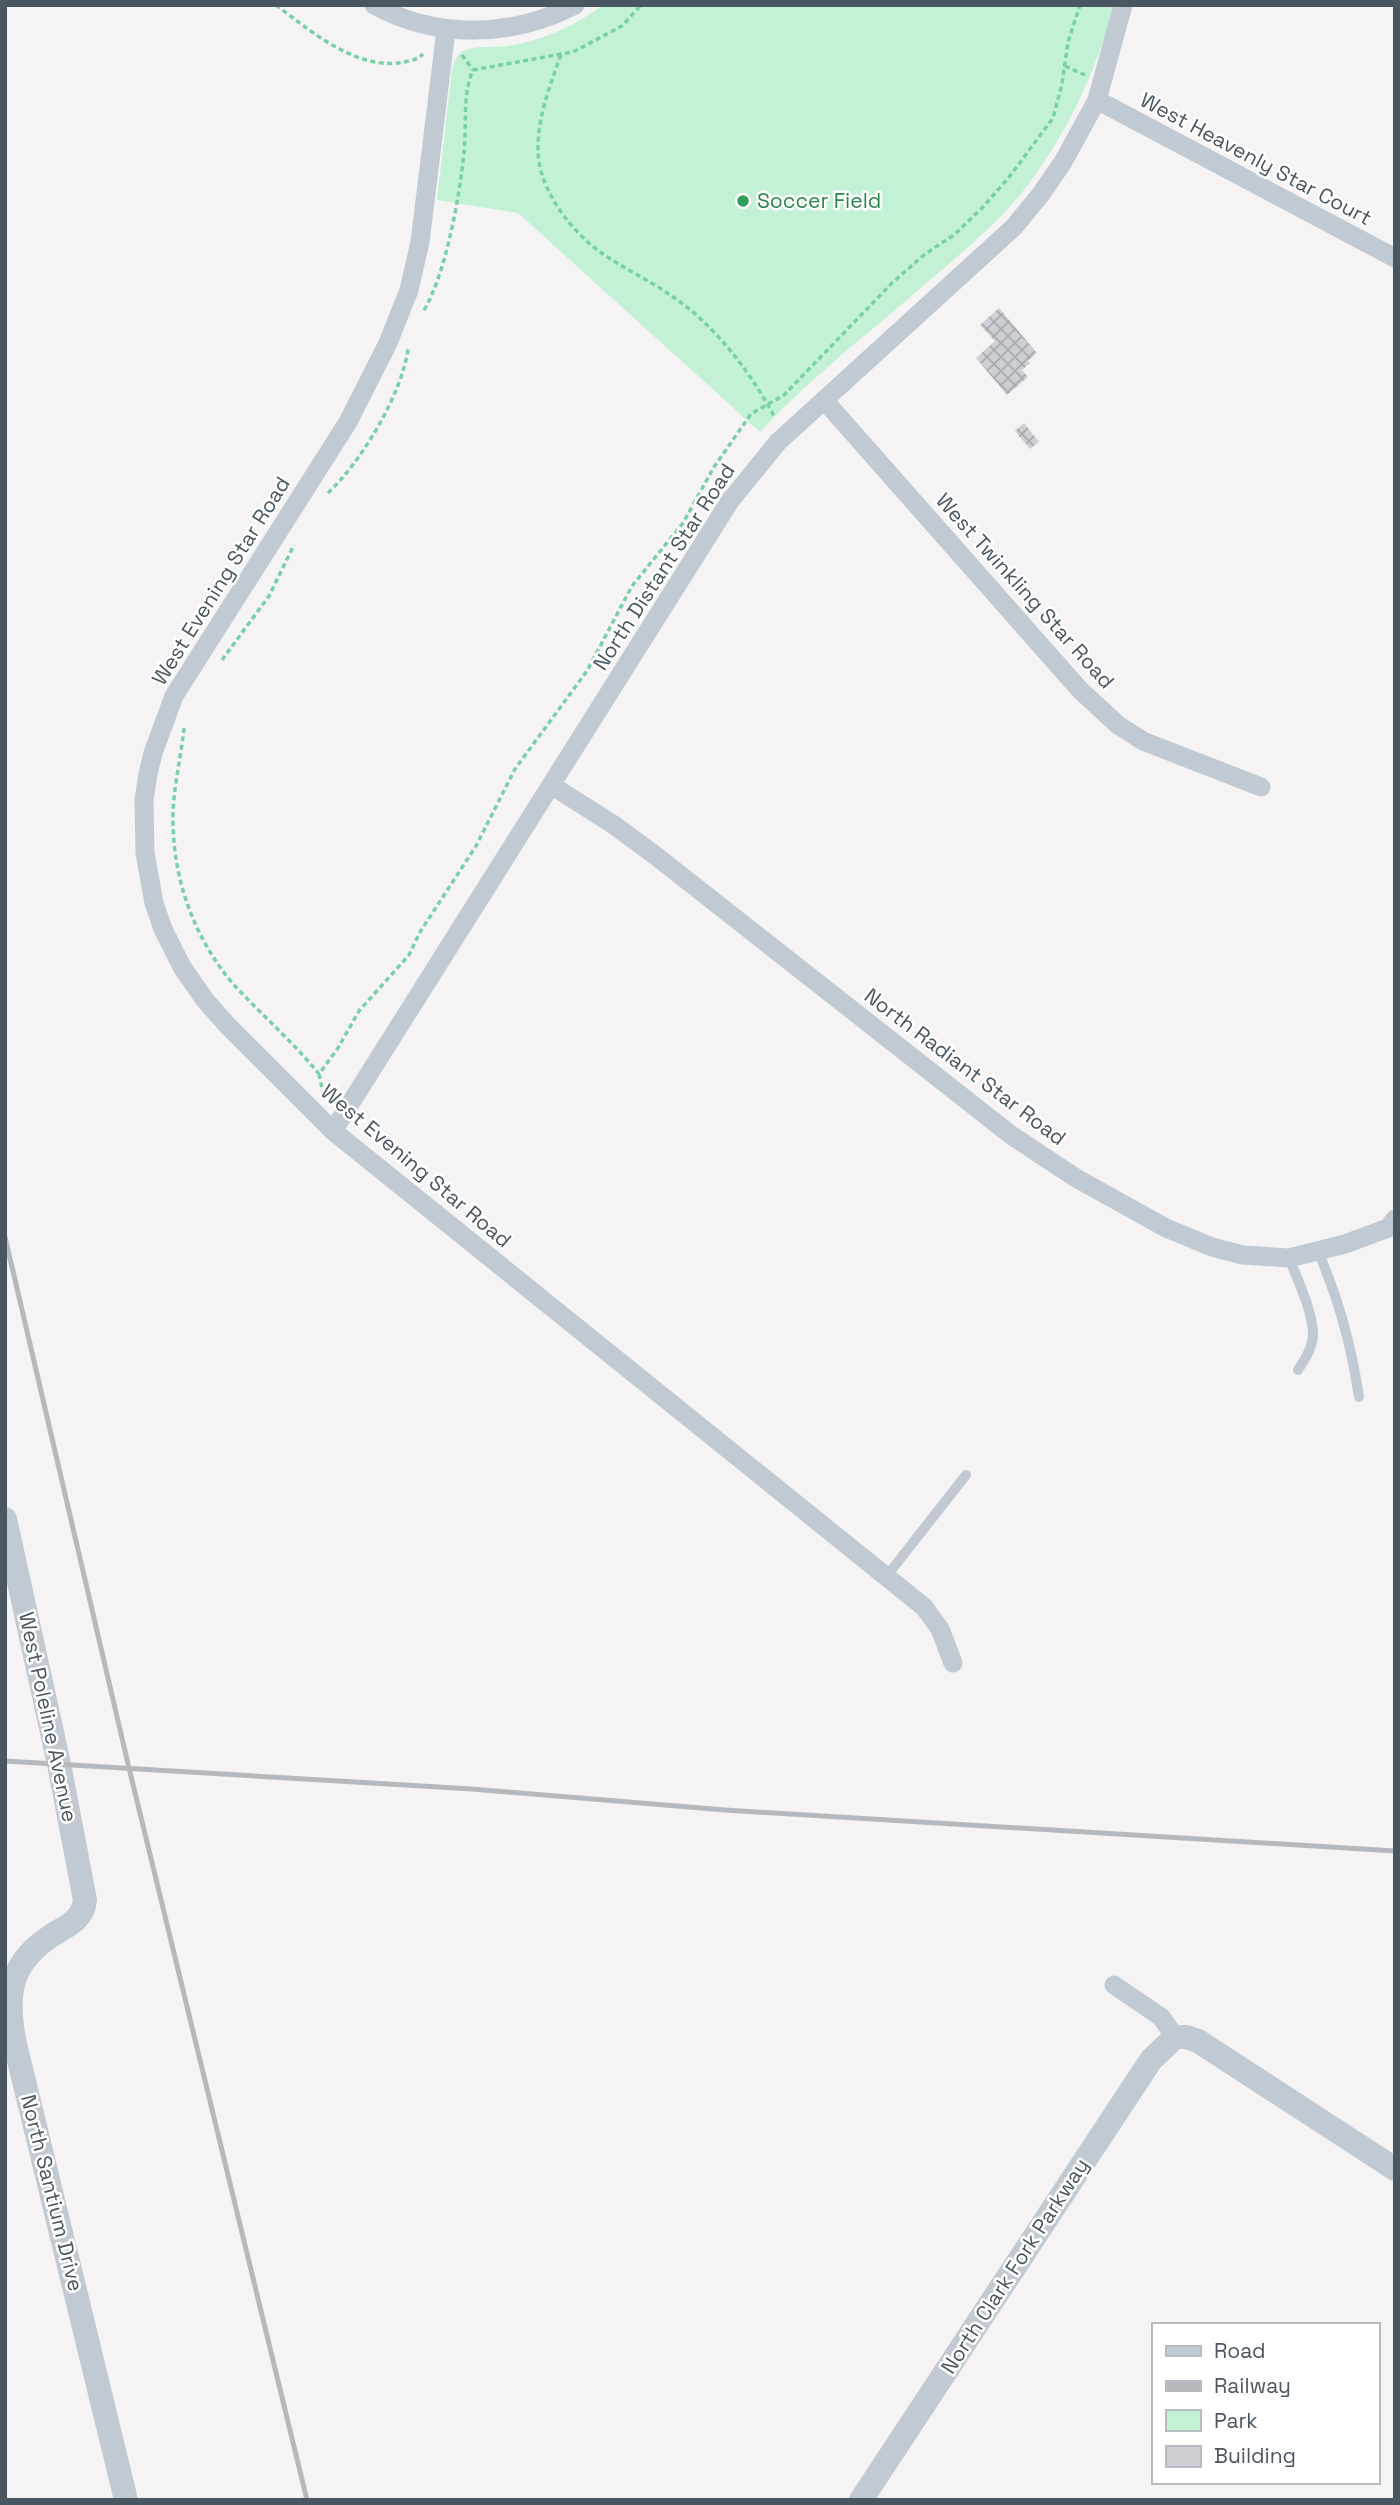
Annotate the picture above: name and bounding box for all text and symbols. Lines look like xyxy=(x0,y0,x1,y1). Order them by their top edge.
street label: West Heavenly Star Court xyxy=(1136,86,1377,231)
place label: Soccer Field xyxy=(757,187,881,214)
marker: Soccer Field xyxy=(735,193,751,209)
street label: North Distant Star Road xyxy=(587,458,741,675)
street label: West Evening Star Road xyxy=(145,472,296,690)
street label: West Twinkling Star Road xyxy=(930,487,1120,694)
street label: North Radiant Star Road xyxy=(859,982,1071,1151)
street label: West Evening Star Road xyxy=(315,1078,517,1253)
street label: West Poleline Avenue xyxy=(13,1609,84,1824)
street label: North Santium Drive xyxy=(15,2092,90,2294)
street label: North Clark Fork Parkway xyxy=(935,2153,1094,2379)
legend xyxy=(1152,2323,1379,2484)
text: Road xyxy=(1214,2337,1266,2364)
text: Railway xyxy=(1214,2372,1291,2399)
text: Park xyxy=(1214,2407,1258,2434)
text: Building xyxy=(1214,2442,1296,2469)

